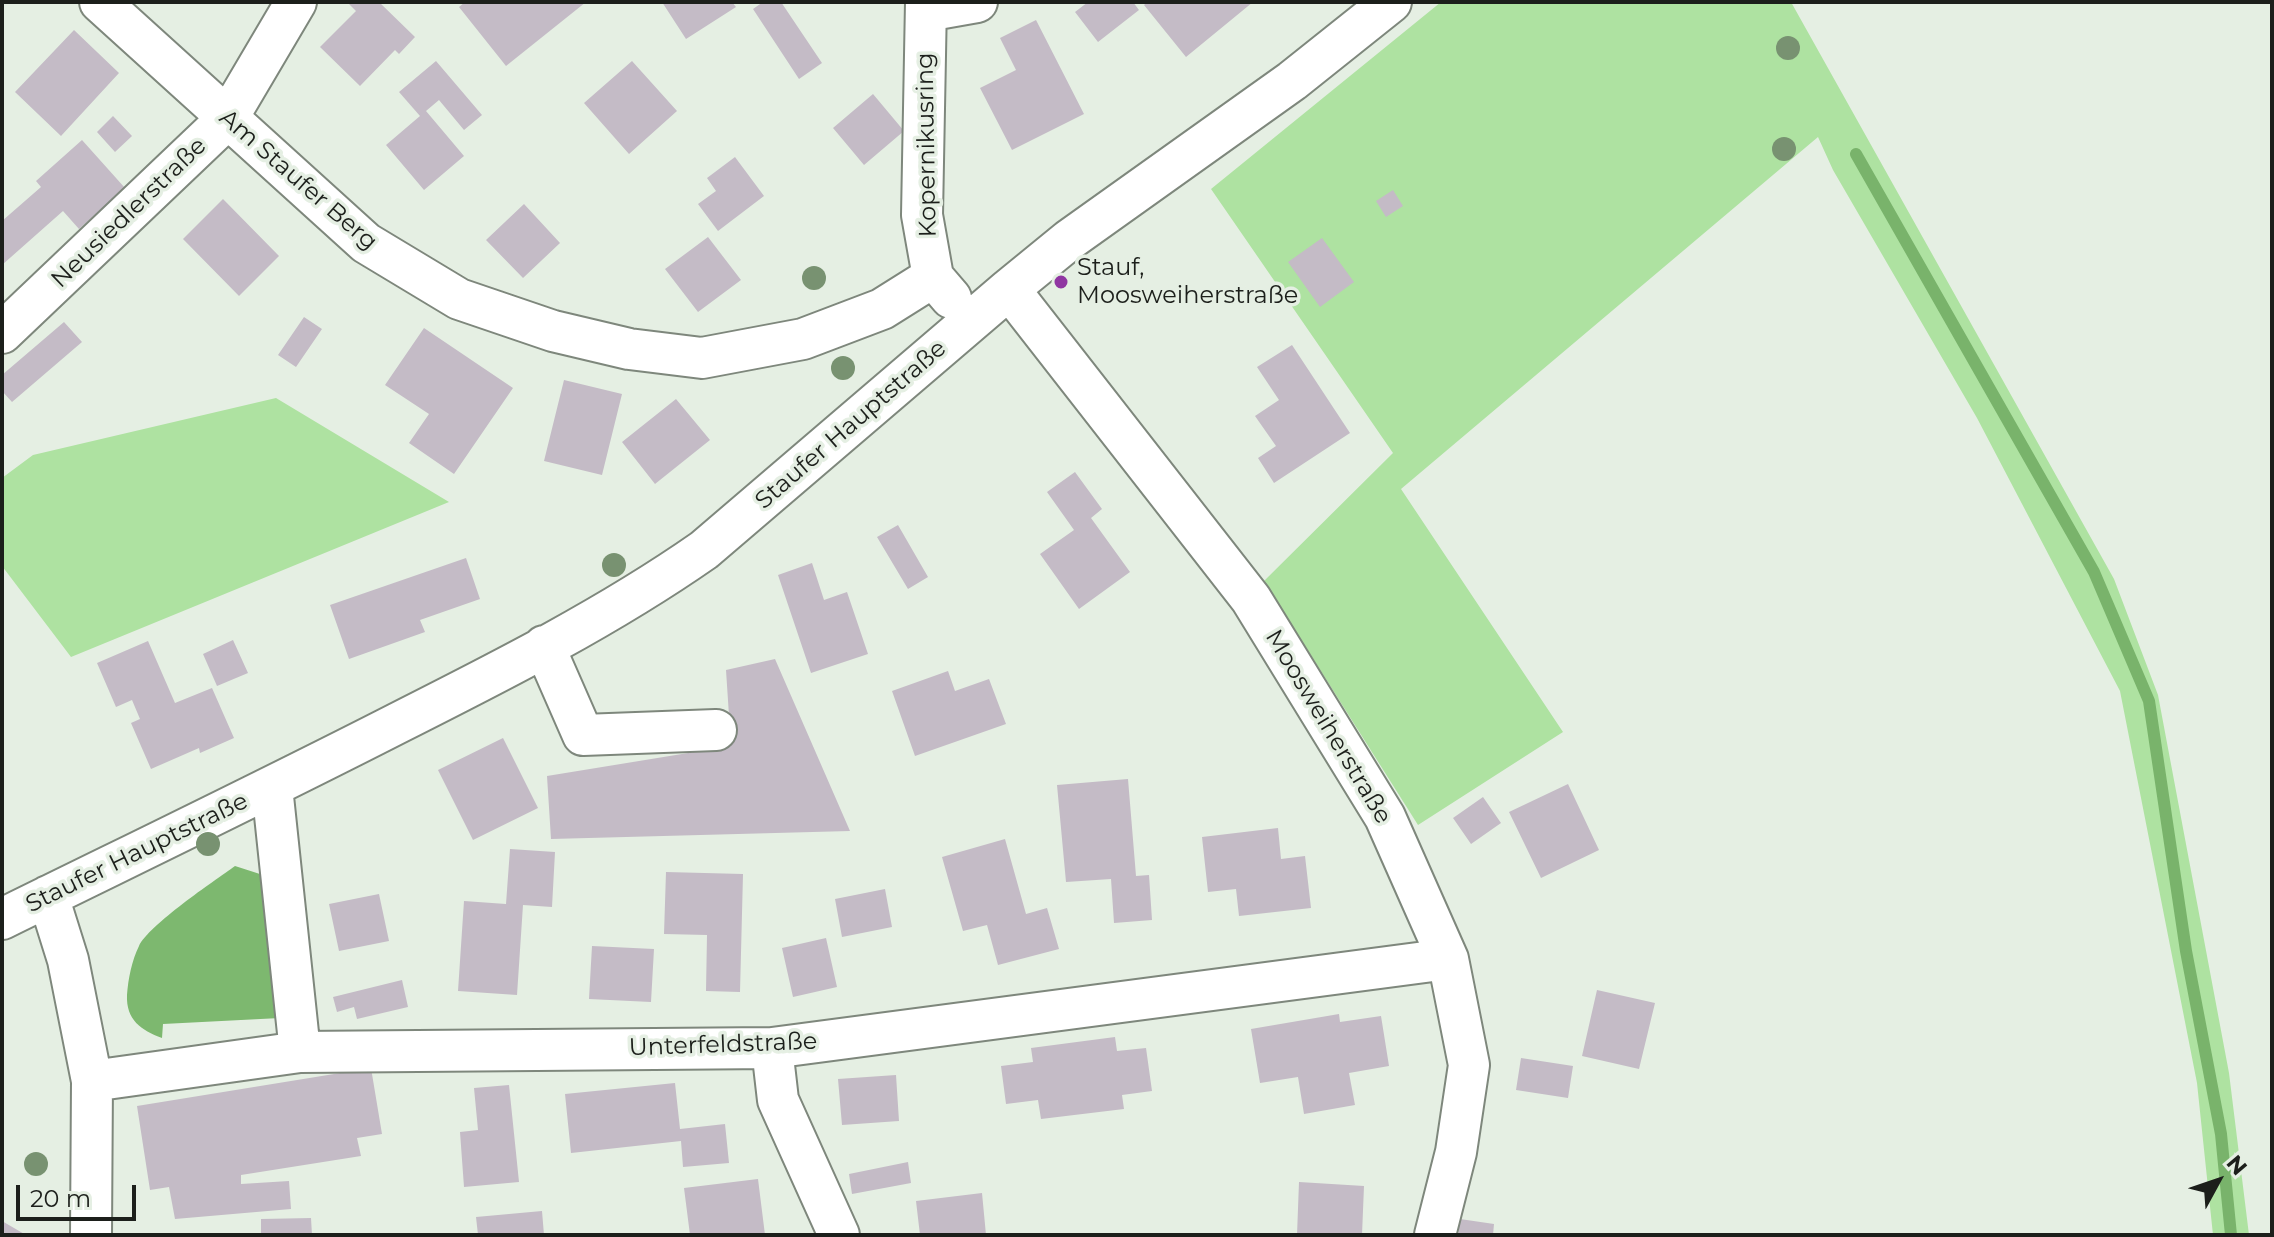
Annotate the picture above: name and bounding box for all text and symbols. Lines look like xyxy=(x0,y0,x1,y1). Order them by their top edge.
street label: Kopernikusring xyxy=(911,52,943,238)
street label: Am Staufer Berg xyxy=(213,104,383,256)
street label: Neusiedlerstraße xyxy=(45,132,213,294)
place label: Stauf, Moosweiherstraße xyxy=(1077,254,1298,310)
marker: Stauf, Moosweiherstraße xyxy=(1052,273,1070,291)
street label: Staufer Hauptstraße xyxy=(750,334,952,516)
street label: Moosweiherstraße xyxy=(1259,625,1397,829)
street label: Staufer Hauptstraße xyxy=(21,787,253,919)
street label: Unterfeldstraße xyxy=(628,1027,818,1063)
north arrow xyxy=(2178,1141,2258,1221)
text: N xyxy=(2221,1150,2253,1181)
scale bar xyxy=(20,1169,140,1219)
text: 20 m xyxy=(30,1184,91,1213)

